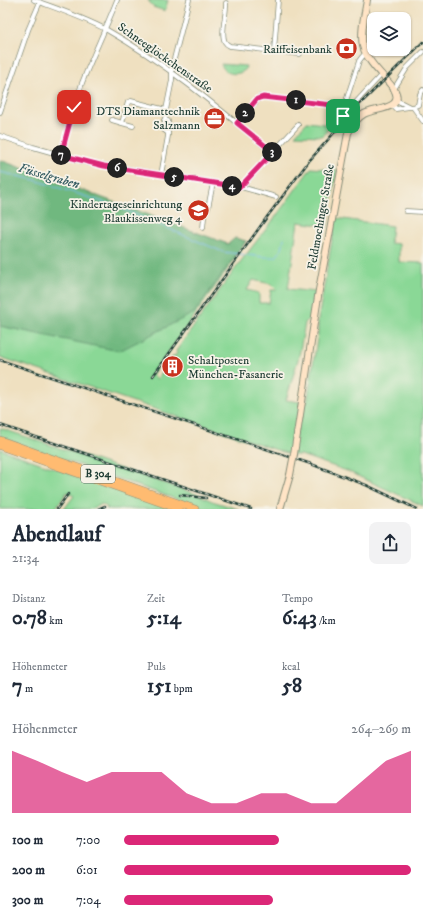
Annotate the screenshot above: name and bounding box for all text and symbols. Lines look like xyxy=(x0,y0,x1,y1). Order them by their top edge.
map controls xyxy=(367,12,411,56)
button: layers xyxy=(367,12,411,56)
street label: Schneeglöckchenstraße xyxy=(115,20,215,96)
bank icon: Raiffeisenbank xyxy=(334,36,360,62)
place label: Raiffeisenbank xyxy=(263,42,332,57)
pin xyxy=(57,90,91,124)
pin: 1 xyxy=(286,90,306,110)
text: 1 xyxy=(294,93,298,107)
icon: check xyxy=(63,96,85,118)
pin xyxy=(326,99,360,133)
pin: 2 xyxy=(235,103,255,123)
place label: DTS Diamanttechnik Salzmann xyxy=(96,104,201,133)
office icon: DTS Diamanttechnik Salzmann xyxy=(202,105,228,131)
icon: arrive xyxy=(332,105,354,127)
text: 2 xyxy=(242,106,248,120)
pin: 3 xyxy=(262,142,282,162)
pin: 7 xyxy=(51,145,71,165)
text: 3 xyxy=(270,145,274,159)
text: 7 xyxy=(58,148,64,162)
pin: 6 xyxy=(107,158,127,178)
water label: Füsselgraben xyxy=(17,160,82,192)
text: 6 xyxy=(114,161,120,175)
street label: Feldmochinger Straße xyxy=(304,163,338,271)
pin: 5 xyxy=(164,167,184,187)
text: 5 xyxy=(171,170,177,184)
pin: 4 xyxy=(222,176,242,196)
text: 4 xyxy=(229,179,235,193)
place label: Kindertageseinrichtung Blaukissenweg 4 xyxy=(70,197,183,226)
school or university icon: Kindertageseinrichtung Blaukissenweg 4 xyxy=(185,198,211,224)
place label: Schaltposten München-Fasanerie xyxy=(188,353,283,382)
building icon: Schaltposten München-Fasanerie xyxy=(159,354,185,380)
road number: B 304 xyxy=(81,465,115,483)
text: Abendlauf xyxy=(12,521,101,548)
button: share xyxy=(369,522,411,564)
text: 21:34 xyxy=(12,550,39,566)
text: Distanz xyxy=(12,592,45,606)
text: Zeit xyxy=(147,592,165,606)
text: Tempo xyxy=(282,592,313,606)
text: 0.78 xyxy=(12,606,47,631)
text: 5:14 xyxy=(147,606,181,631)
text: 6:43 xyxy=(282,606,317,631)
text: km xyxy=(47,614,63,628)
text: /km xyxy=(317,614,336,628)
text: Höhenmeter xyxy=(12,660,67,674)
text: Puls xyxy=(147,660,166,674)
text: kcal xyxy=(282,660,300,674)
text: 7 xyxy=(12,674,23,699)
text: 151 xyxy=(147,674,172,699)
text: 58 xyxy=(282,674,302,699)
text: m xyxy=(23,682,33,696)
text: bpm xyxy=(172,682,193,696)
text: Höhenmeter xyxy=(12,721,77,737)
text: 264–269 m xyxy=(351,721,411,737)
text: 100 m xyxy=(12,832,43,848)
text: 7:00 xyxy=(76,832,100,848)
text: 200 m xyxy=(12,862,45,878)
text: 6:01 xyxy=(76,862,98,878)
text: 300 m xyxy=(12,892,43,908)
text: 7:04 xyxy=(76,892,101,908)

